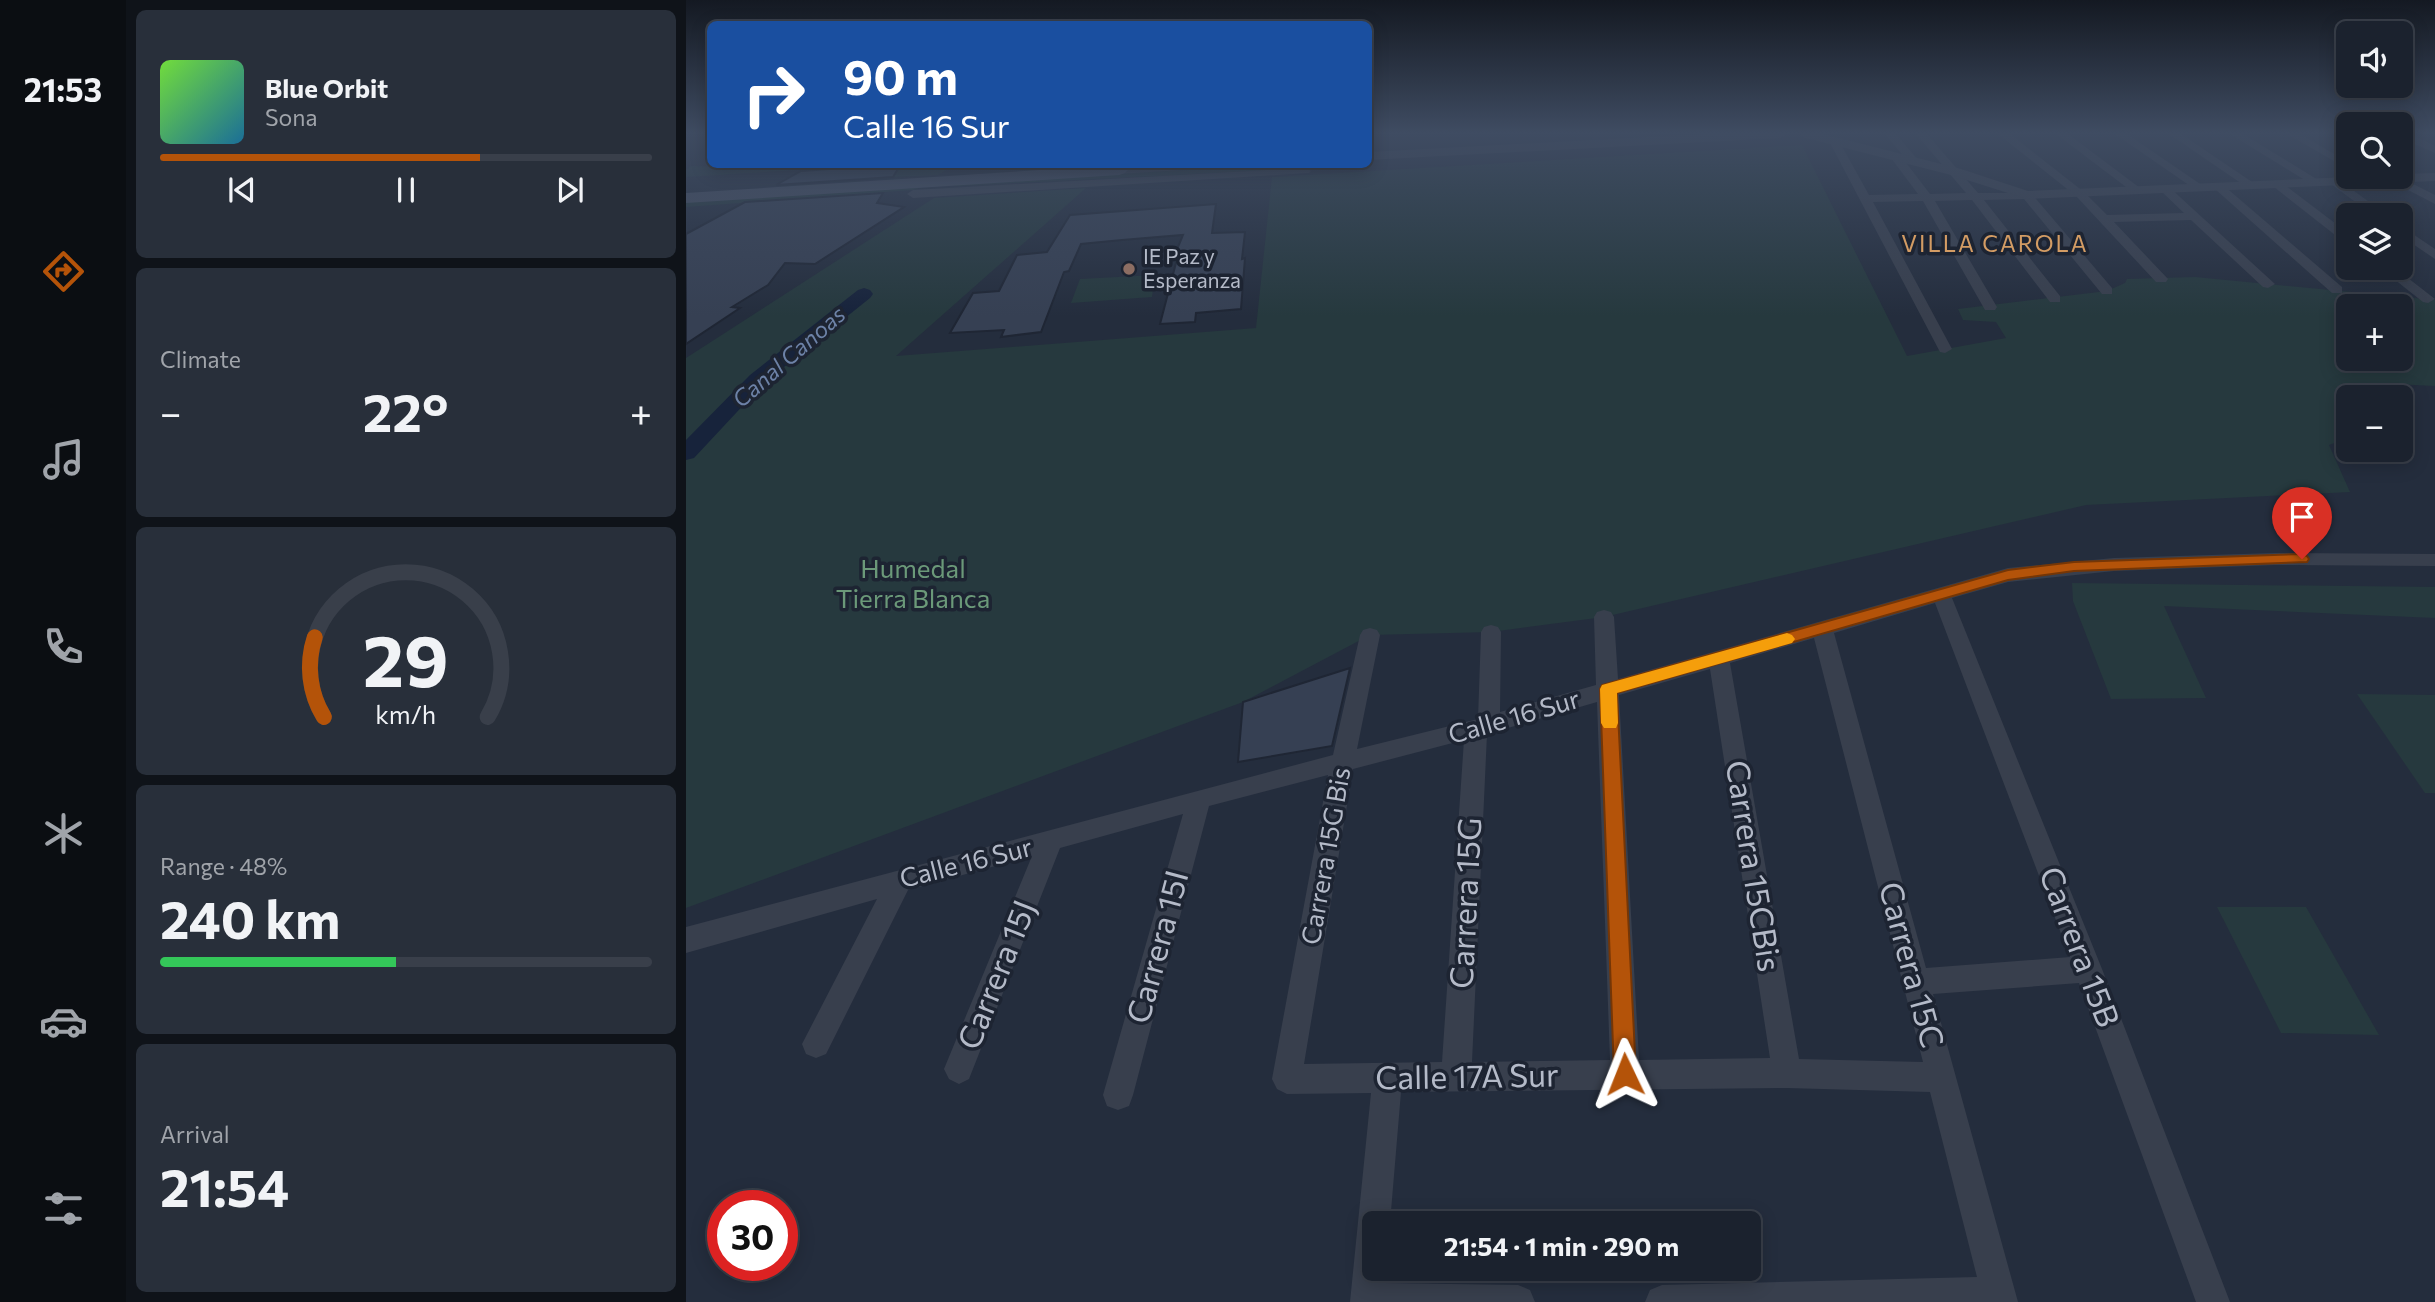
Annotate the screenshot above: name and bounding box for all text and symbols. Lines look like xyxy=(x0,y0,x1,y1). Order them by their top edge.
map controls xyxy=(2336,21,2413,462)
button: sound xyxy=(2336,21,2413,98)
text: 90 m xyxy=(843,45,958,105)
icon: right xyxy=(728,49,819,140)
text: 21:53 xyxy=(24,69,102,109)
text: Blue Orbit xyxy=(265,72,388,103)
text: Sona xyxy=(265,103,317,131)
text: Calle 16 Sur xyxy=(843,105,1010,145)
button: search xyxy=(2336,112,2413,189)
icon: previous xyxy=(223,171,261,209)
icon: pause xyxy=(387,171,425,209)
icon: next xyxy=(551,171,589,209)
button: layers xyxy=(2336,203,2413,280)
district label: VILLA CAROLA xyxy=(1901,229,2089,257)
place label: IE Paz y Esperanza xyxy=(1143,243,1241,292)
icon: directions xyxy=(39,247,88,296)
marker: IE Paz y Esperanza xyxy=(1121,261,1137,277)
button: + xyxy=(2336,294,2413,371)
water label: Canal Canoas xyxy=(726,300,851,413)
text: Climate xyxy=(160,345,241,373)
text: 22° xyxy=(363,379,448,443)
button: − xyxy=(2336,385,2413,462)
text: − xyxy=(160,388,182,435)
text: + xyxy=(630,388,652,435)
icon: music xyxy=(39,435,88,484)
pin xyxy=(2272,487,2332,559)
icon: arrive xyxy=(2283,498,2321,536)
park label: Humedal Tierra Blanca xyxy=(836,552,990,613)
text: 29 xyxy=(363,613,449,702)
icon: phone xyxy=(39,622,88,671)
street label: Calle 16 Sur xyxy=(1444,682,1583,749)
text: km/h xyxy=(376,699,436,729)
street label: Carrera 15CBis xyxy=(1719,757,1791,974)
street label: Carrera 15G Bis xyxy=(1294,765,1355,947)
icon: climate xyxy=(39,809,88,858)
street label: Carrera 15G xyxy=(1440,816,1488,990)
street label: Calle 16 Sur xyxy=(896,830,1035,893)
text: Range · 48% xyxy=(160,852,287,880)
street label: Carrera 15B xyxy=(2032,860,2130,1032)
street label: Carrera 15I xyxy=(1116,866,1196,1027)
street label: Carrera 15C xyxy=(1872,877,1954,1052)
text: 240 km xyxy=(160,886,340,950)
street label: Carrera 15J xyxy=(947,894,1043,1055)
icon: car xyxy=(39,997,88,1046)
position arrow xyxy=(1588,1037,1662,1111)
street label: Calle 17A Sur xyxy=(1375,1053,1559,1097)
text: Arrival xyxy=(160,1120,230,1148)
text: 21:54 xyxy=(160,1154,289,1218)
icon: filters xyxy=(39,1184,88,1233)
speed limit sign: 30 xyxy=(707,1190,798,1281)
text: 21:54 · 1 min · 290 m xyxy=(1444,1230,1679,1261)

